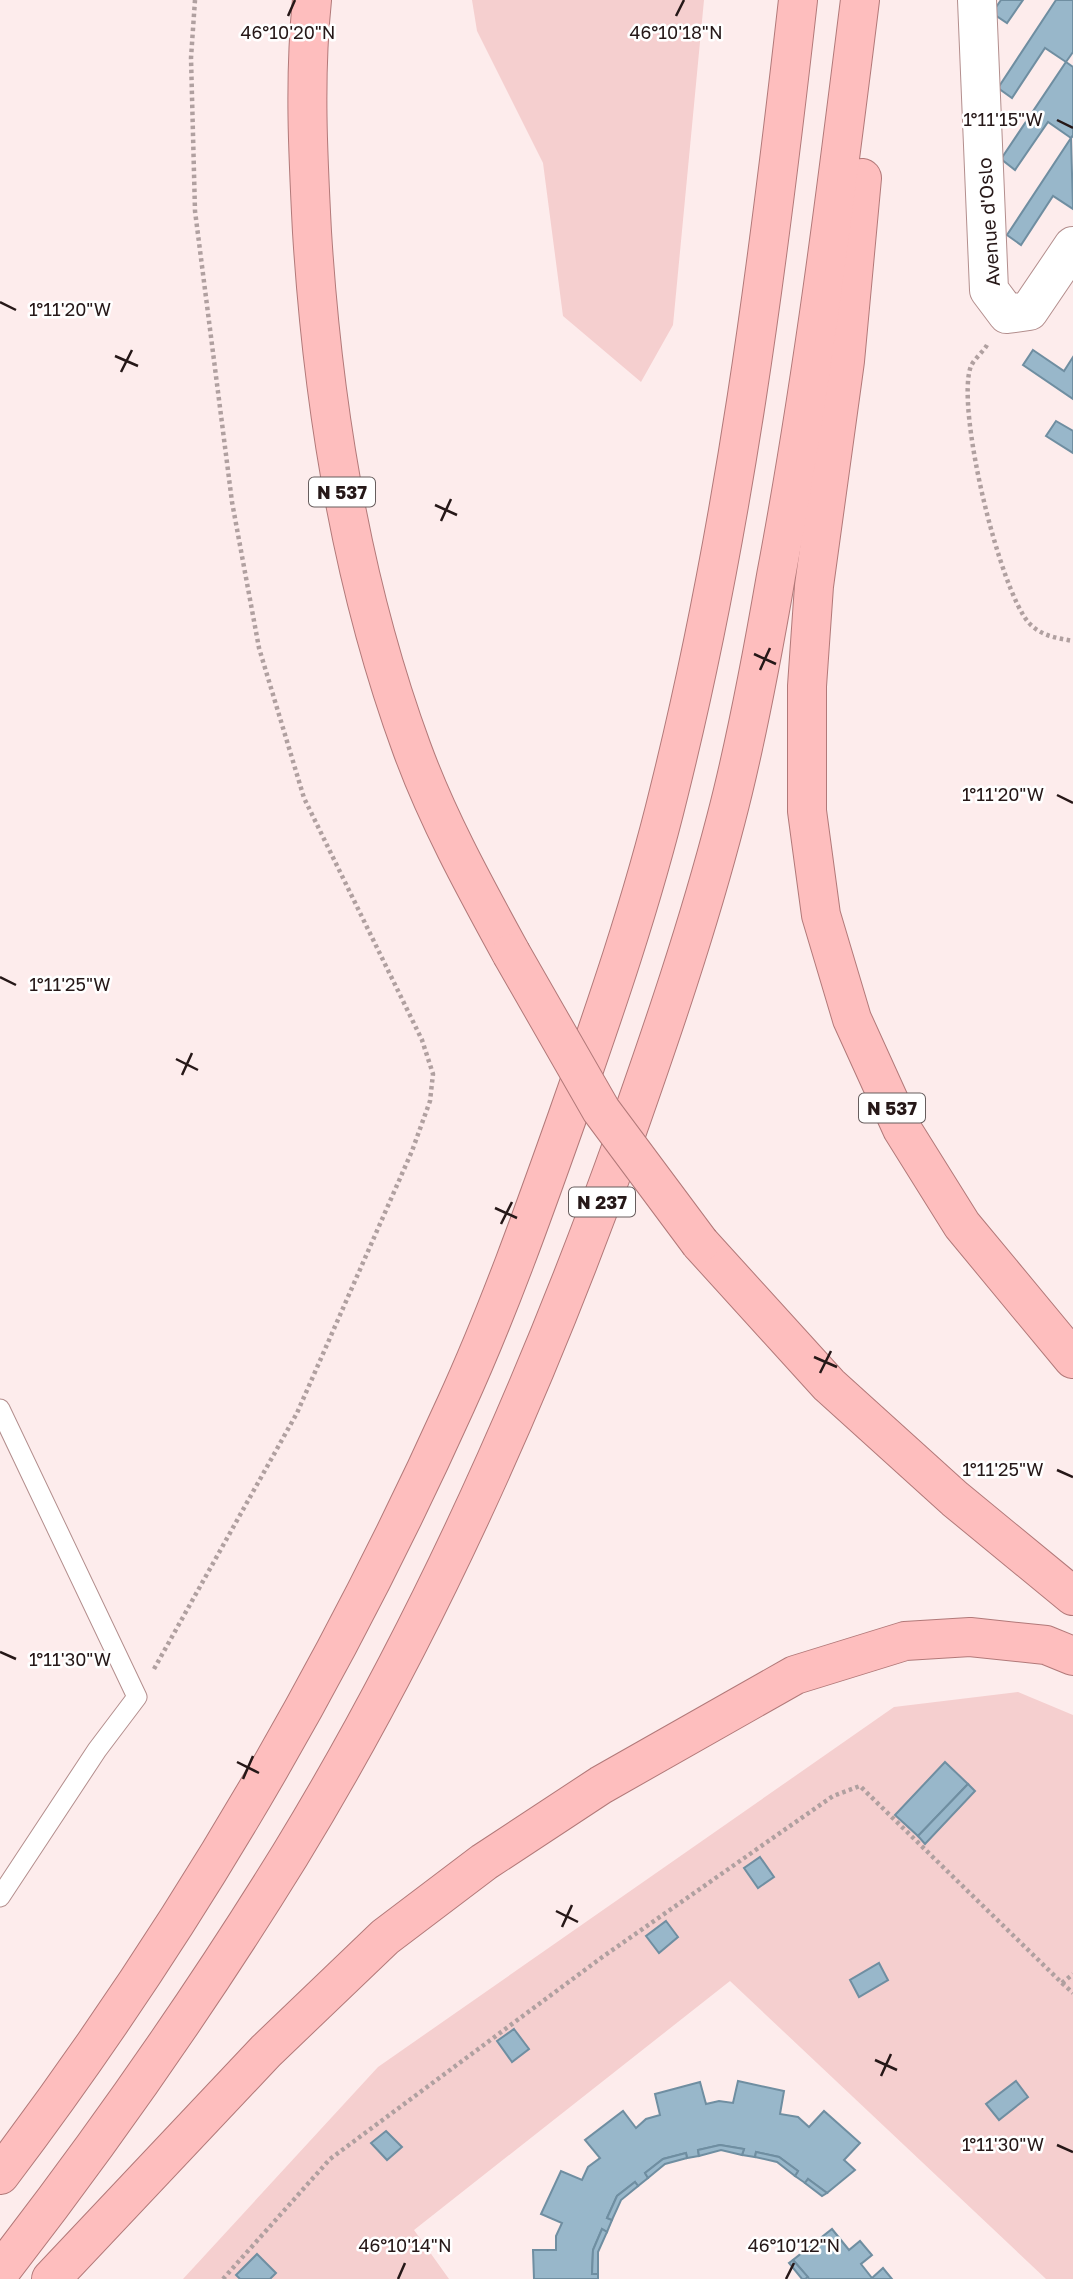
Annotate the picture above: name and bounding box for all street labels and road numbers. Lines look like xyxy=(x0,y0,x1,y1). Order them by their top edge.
street label: Avenue d'Oslo xyxy=(972,157,1004,287)
road number: N 537 xyxy=(309,478,375,506)
road number: N 537 xyxy=(859,1093,925,1122)
road number: N 237 xyxy=(569,1188,635,1217)

